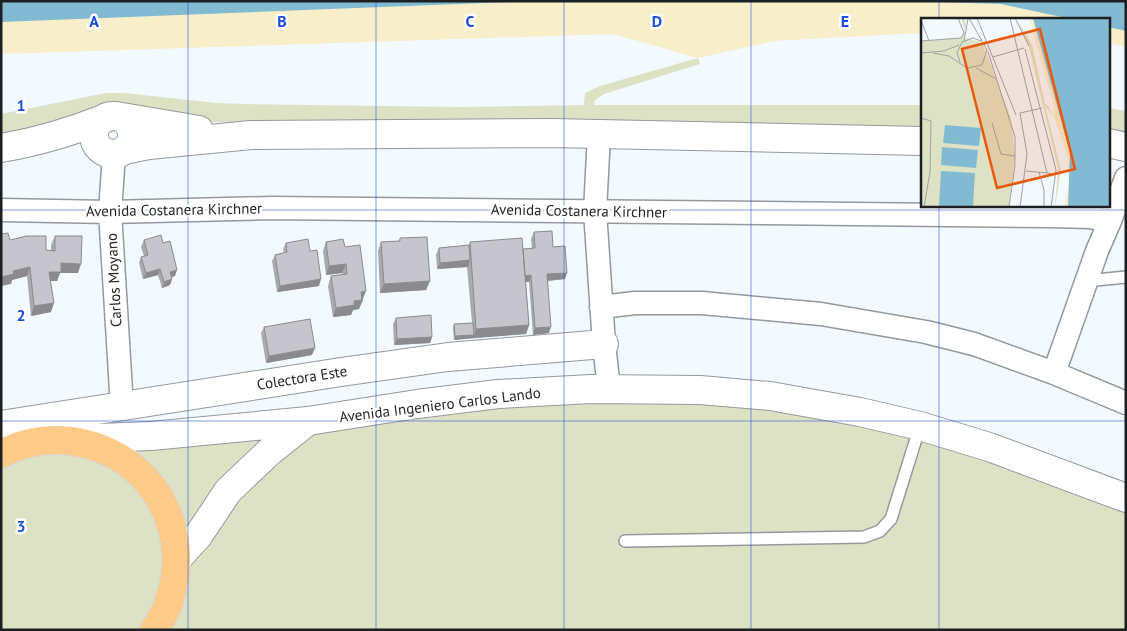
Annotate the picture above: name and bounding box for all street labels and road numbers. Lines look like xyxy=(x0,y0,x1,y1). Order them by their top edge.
street label: Avenida Costanera Kirchner xyxy=(86,198,262,221)
street label: Avenida Costanera Kirchner xyxy=(491,199,667,222)
street label: Carlos Moyano xyxy=(102,233,125,327)
street label: Colectora Este xyxy=(255,361,348,394)
street label: Avenida Ingeniero Carlos Lando xyxy=(338,383,542,426)

